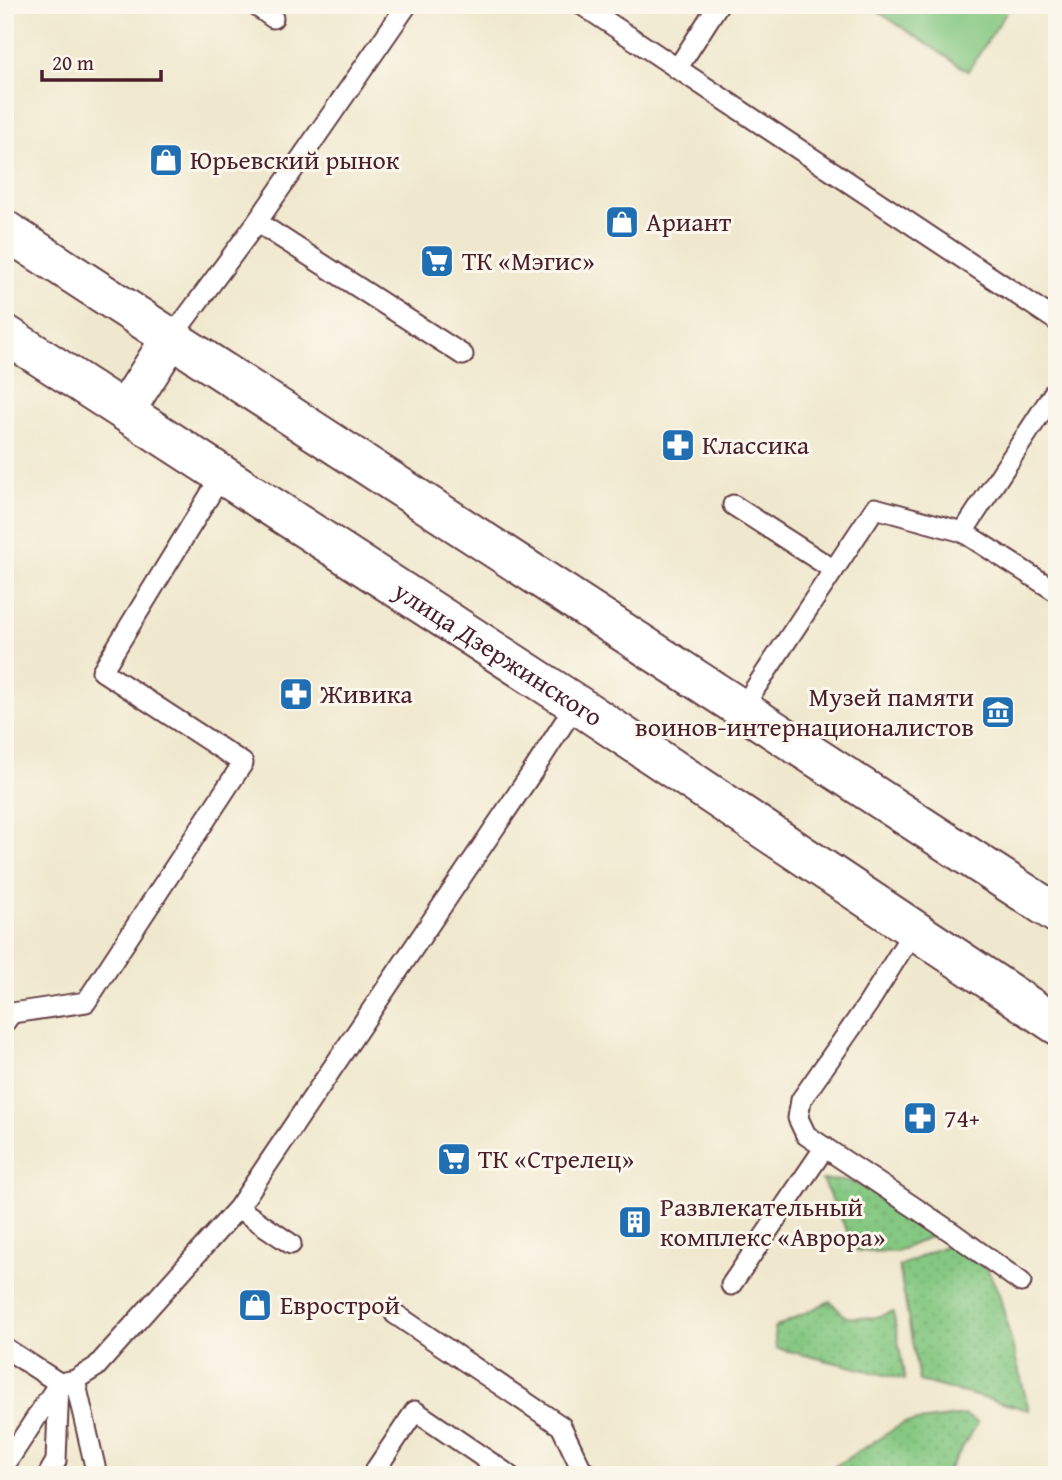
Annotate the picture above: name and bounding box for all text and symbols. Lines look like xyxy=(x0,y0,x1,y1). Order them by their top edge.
scale bar xyxy=(42,38,161,82)
text: 20 m xyxy=(52,47,94,78)
place label: Юрьевский рынок xyxy=(190,140,400,179)
shop icon: Юрьевский рынок xyxy=(147,141,185,179)
place label: Ариант xyxy=(646,202,732,241)
shop icon: Ариант xyxy=(603,203,641,241)
place label: ТК «Мэгис» xyxy=(462,241,595,280)
supermarket icon: ТК «Мэгис» xyxy=(418,242,456,280)
place label: Классика xyxy=(702,425,810,464)
pharmacy icon: Классика xyxy=(659,426,697,464)
street label: улица Дзержинского xyxy=(386,571,611,736)
place label: Живика xyxy=(319,674,413,713)
pharmacy icon: Живика xyxy=(277,675,315,713)
place label: Музей памяти воинов-интернационалистов xyxy=(635,677,974,746)
museum icon: Музей памяти воинов-интернационалистов xyxy=(979,693,1017,731)
place label: 74+ xyxy=(944,1098,980,1137)
pharmacy icon: 74+ xyxy=(901,1099,939,1137)
place label: ТК «Стрелец» xyxy=(478,1139,634,1178)
supermarket icon: ТК «Стрелец» xyxy=(435,1140,473,1178)
place label: Развлекательный комплекс «Аврора» xyxy=(660,1187,885,1256)
building icon: Развлекательный комплекс «Аврора» xyxy=(616,1203,654,1241)
place label: Еврострой xyxy=(280,1285,400,1324)
shop icon: Еврострой xyxy=(236,1286,274,1324)

